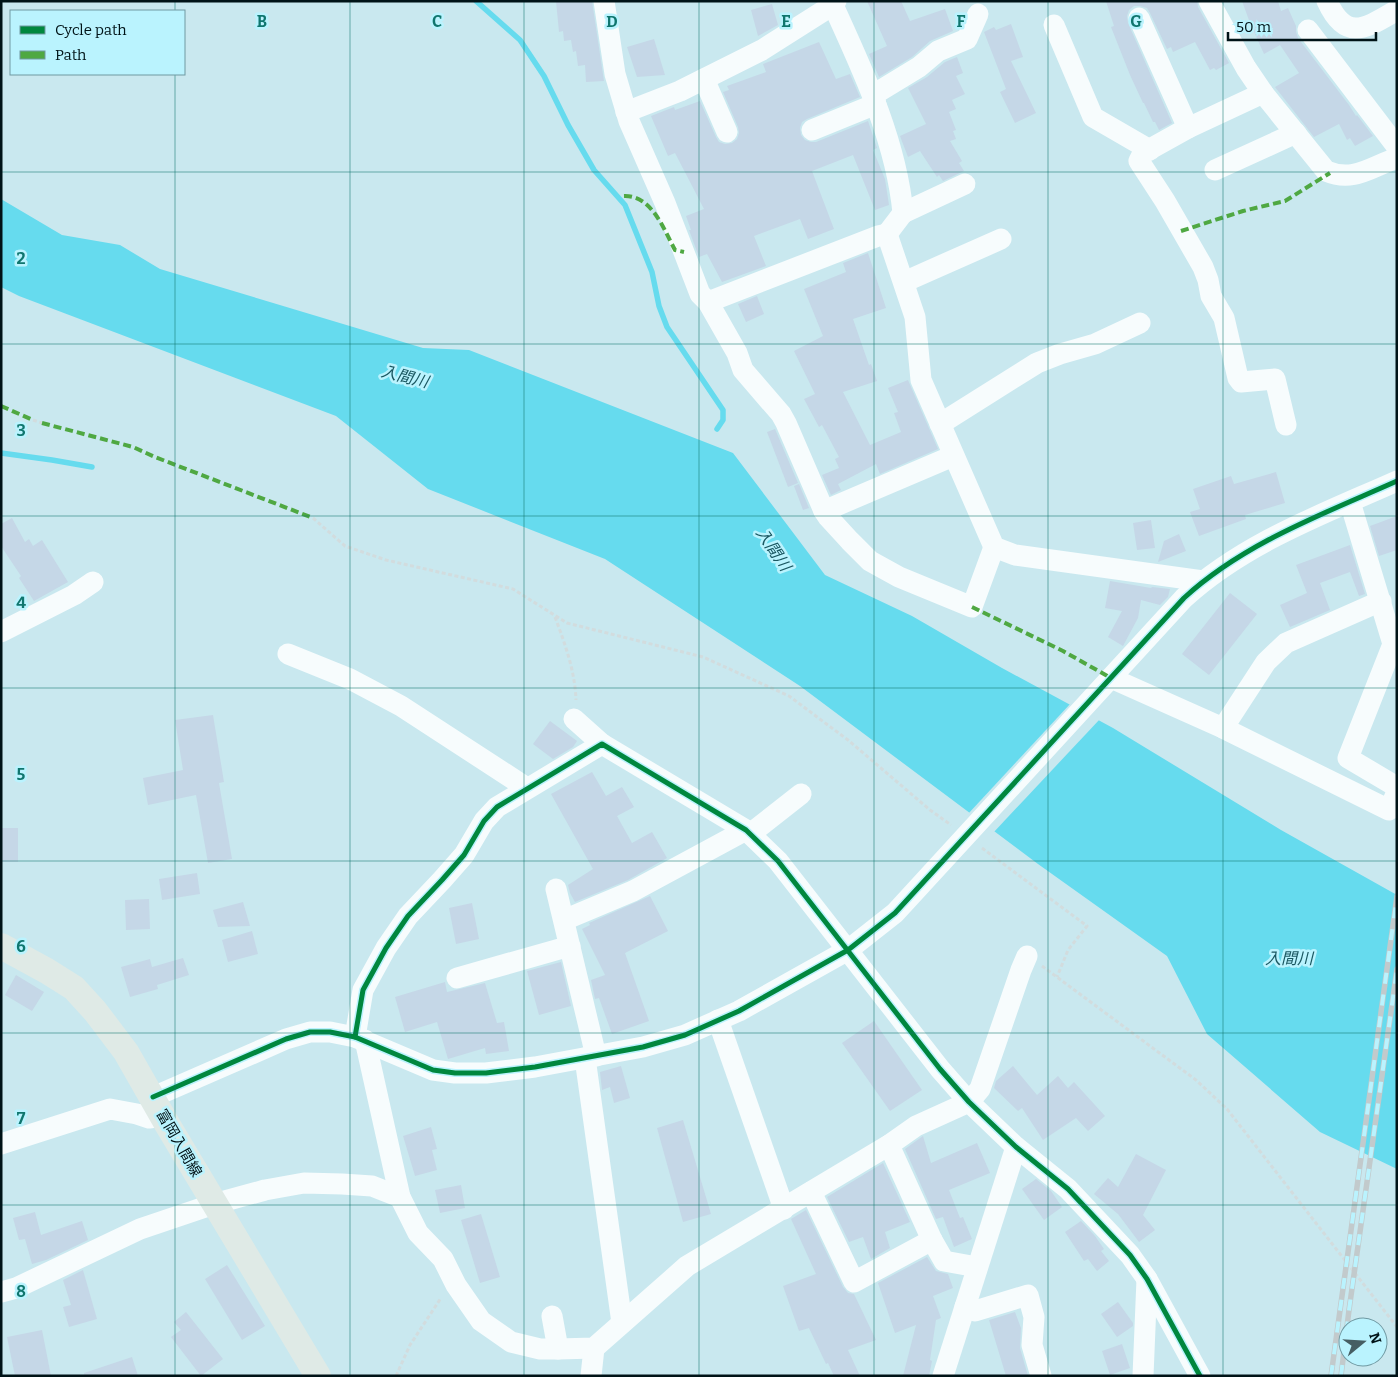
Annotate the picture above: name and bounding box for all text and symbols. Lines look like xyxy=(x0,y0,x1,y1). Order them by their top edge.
legend xyxy=(10,10,185,75)
scale bar xyxy=(1228,10,1376,42)
text: B xyxy=(257,12,267,31)
text: C xyxy=(432,12,442,31)
text: D xyxy=(606,12,618,31)
text: E xyxy=(781,12,791,31)
text: F xyxy=(957,12,966,31)
text: G xyxy=(1130,12,1142,31)
text: 50 m xyxy=(1236,18,1272,36)
text: Cycle path xyxy=(55,21,127,39)
text: Path xyxy=(55,46,87,64)
text: 2 xyxy=(16,249,26,268)
water label: 入間川 xyxy=(379,361,432,392)
text: 3 xyxy=(16,421,26,440)
water label: 入間川 xyxy=(752,524,796,576)
text: 4 xyxy=(16,593,26,612)
text: 5 xyxy=(17,765,26,784)
text: 6 xyxy=(16,937,26,956)
water label: 入間川 xyxy=(1265,949,1315,968)
street label: 富岡入間線 xyxy=(152,1106,206,1180)
text: 7 xyxy=(17,1109,26,1128)
text: 8 xyxy=(16,1282,26,1301)
north arrow xyxy=(1338,1317,1388,1367)
text: N xyxy=(1365,1330,1385,1346)

